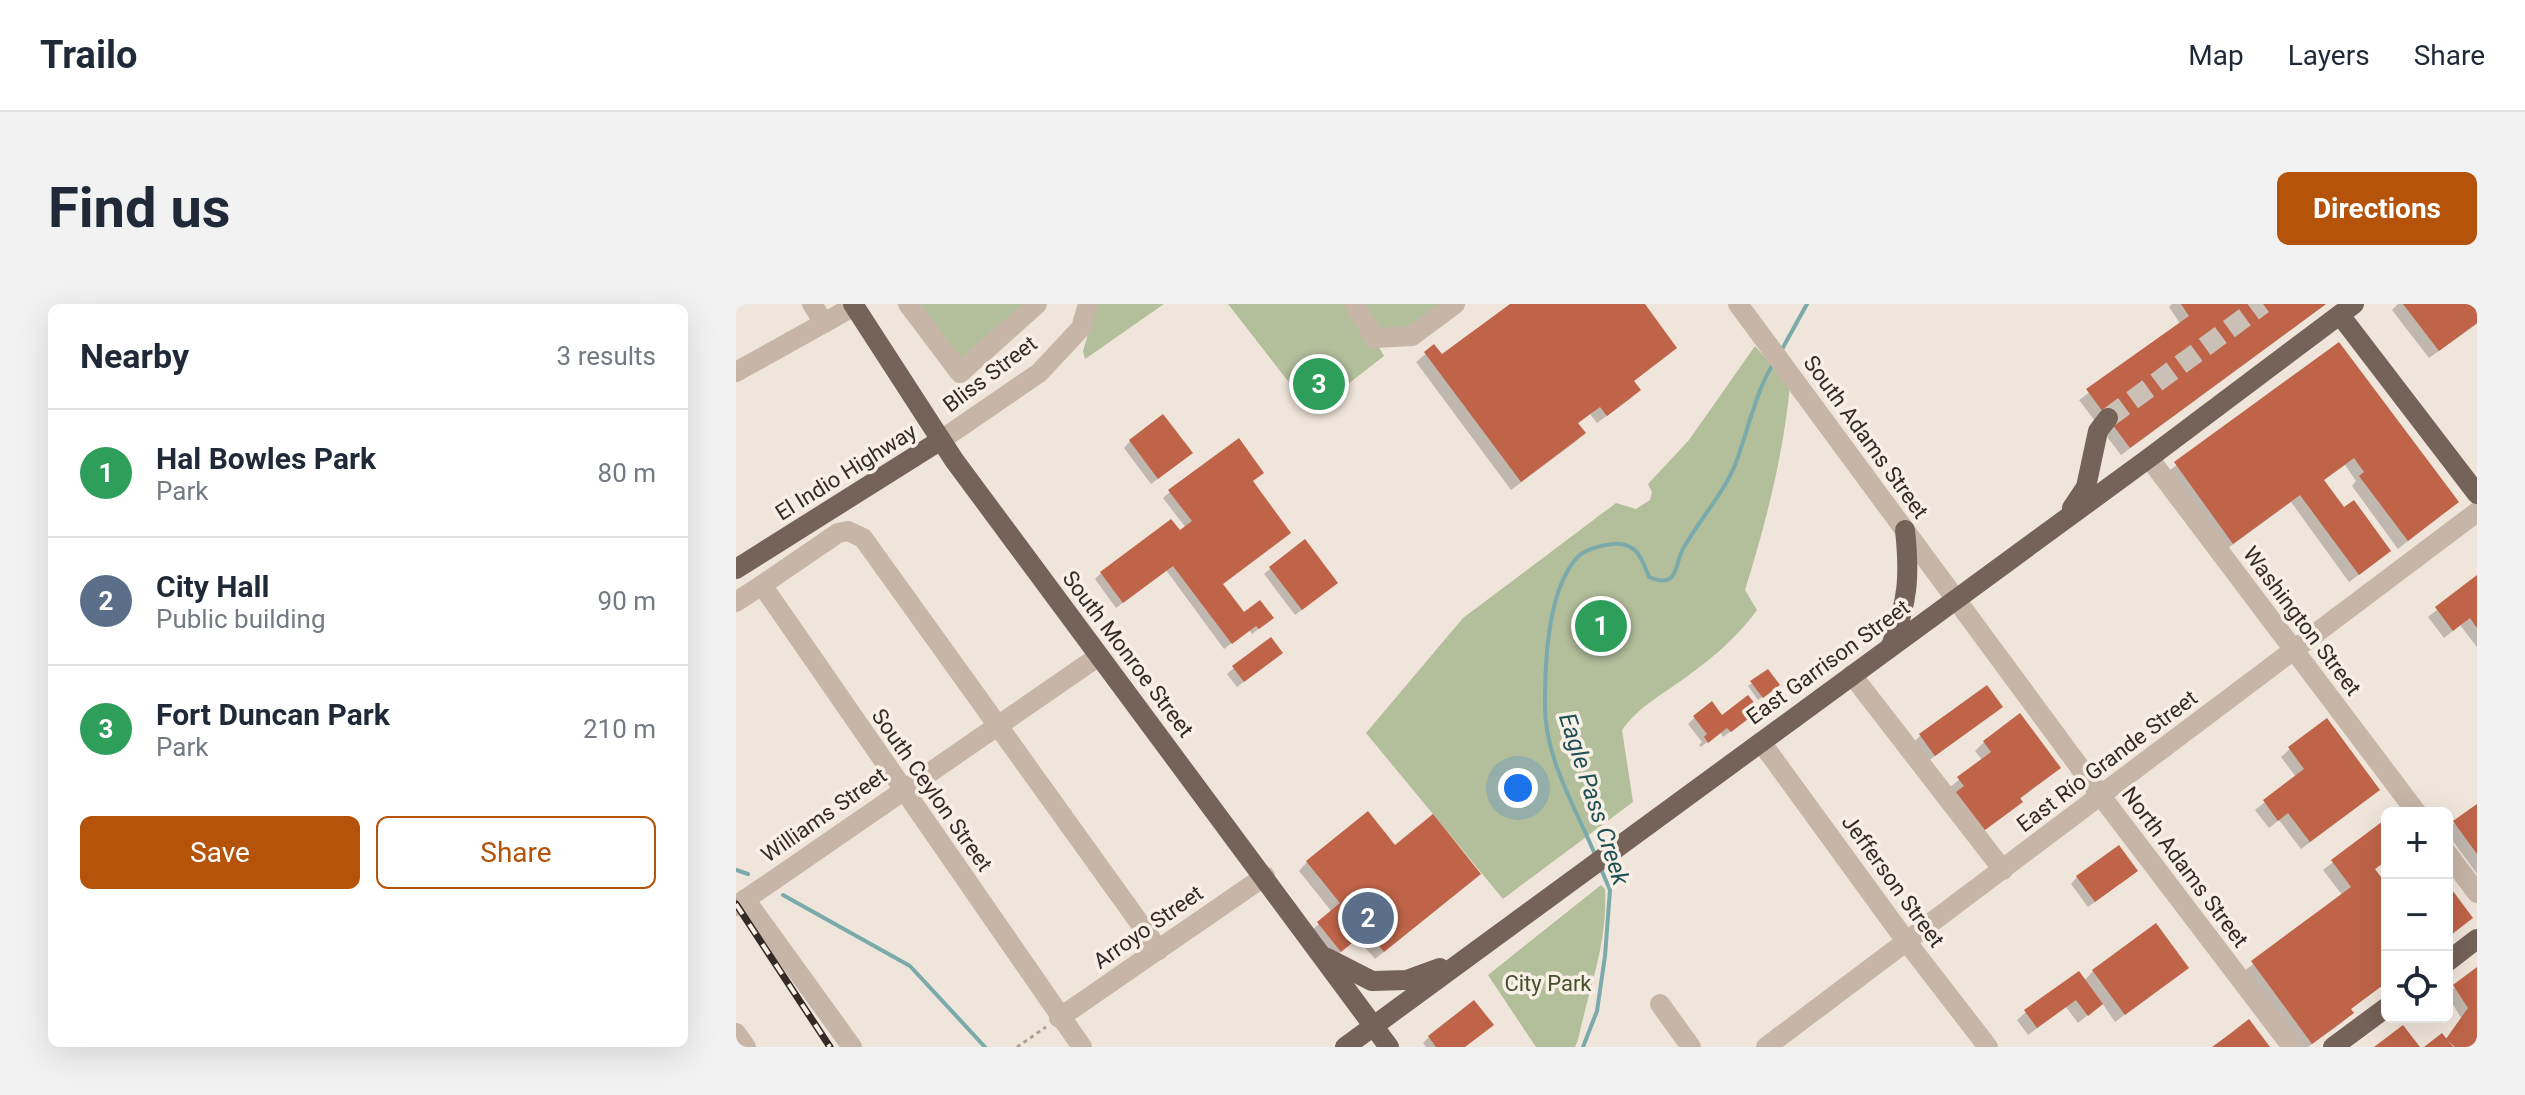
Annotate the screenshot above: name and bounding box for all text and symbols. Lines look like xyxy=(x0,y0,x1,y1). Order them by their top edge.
text: Trailo xyxy=(40,33,137,77)
text: Map xyxy=(2188,39,2244,72)
text: Layers xyxy=(2288,39,2370,72)
text: Share xyxy=(2414,39,2485,72)
button: Directions xyxy=(2277,172,2477,245)
text: Find us xyxy=(48,175,231,241)
street label: Bliss Street xyxy=(938,331,1042,417)
text: Nearby xyxy=(80,336,189,376)
text: 3 results xyxy=(557,341,656,371)
street label: South Adams Street xyxy=(1798,351,1934,523)
pin: 3 xyxy=(1293,354,1345,414)
street label: El Indio Highway xyxy=(771,418,922,525)
text: Hal Bowles Park xyxy=(156,441,376,476)
text: 1 xyxy=(99,458,113,488)
text: 80 m xyxy=(598,458,656,488)
text: Park xyxy=(156,476,208,506)
street label: Washington Street xyxy=(2238,542,2366,700)
street label: South Monroe Street xyxy=(1057,566,1199,742)
text: City Hall xyxy=(156,569,269,604)
text: 2 xyxy=(99,586,113,616)
text: 90 m xyxy=(598,586,656,616)
street label: East Garrison Street xyxy=(1742,595,1914,729)
pin: 1 xyxy=(1575,596,1627,656)
text: Public building xyxy=(156,604,326,634)
street label: East Río Grande Street xyxy=(2012,685,2202,837)
text: Fort Duncan Park xyxy=(156,697,390,732)
street label: South Ceylon Street xyxy=(867,704,997,876)
water label: Eagle Pass Creek xyxy=(1553,709,1635,890)
text: 3 xyxy=(99,714,113,744)
text: 210 m xyxy=(583,714,656,744)
text: Park xyxy=(156,732,208,762)
street label: Williams Street xyxy=(757,763,891,867)
your location xyxy=(1498,768,1538,808)
street label: North Adams Street xyxy=(2117,782,2253,952)
map controls xyxy=(2381,807,2453,1023)
button: + xyxy=(2381,807,2453,879)
street label: Jefferson Street xyxy=(1837,810,1949,952)
button: Save xyxy=(80,816,360,889)
button: Share xyxy=(376,816,656,889)
button: − xyxy=(2381,879,2453,951)
street label: Arroyo Street xyxy=(1089,880,1207,974)
pin: 2 xyxy=(1342,888,1394,948)
button: locate xyxy=(2381,951,2453,1023)
park label: City Park xyxy=(1504,971,1592,996)

